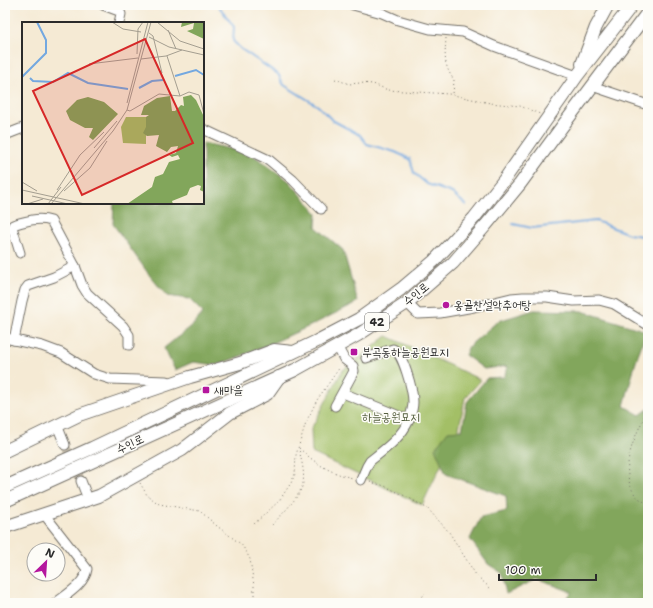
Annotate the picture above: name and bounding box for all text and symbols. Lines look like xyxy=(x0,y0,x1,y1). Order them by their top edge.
inset map xyxy=(22,22,204,204)
street label: 수인로 xyxy=(400,279,432,309)
place label: 옹골찬설악추어탕 xyxy=(454,297,532,313)
marker: 옹골찬설악추어탕 xyxy=(441,300,451,310)
road number: 42 xyxy=(365,313,389,331)
place label: 부곡동하늘공원묘지 xyxy=(362,344,449,360)
marker: 부곡동하늘공원묘지 xyxy=(349,347,359,357)
place label: 새마을 xyxy=(214,382,243,398)
marker: 새마을 xyxy=(201,385,211,395)
park label: 하늘공원묘지 xyxy=(362,409,420,425)
street label: 수인로 xyxy=(113,431,147,457)
north arrow xyxy=(26,542,66,582)
text: N xyxy=(43,545,57,562)
scale bar xyxy=(499,556,596,582)
text: 100 m xyxy=(505,562,541,578)

